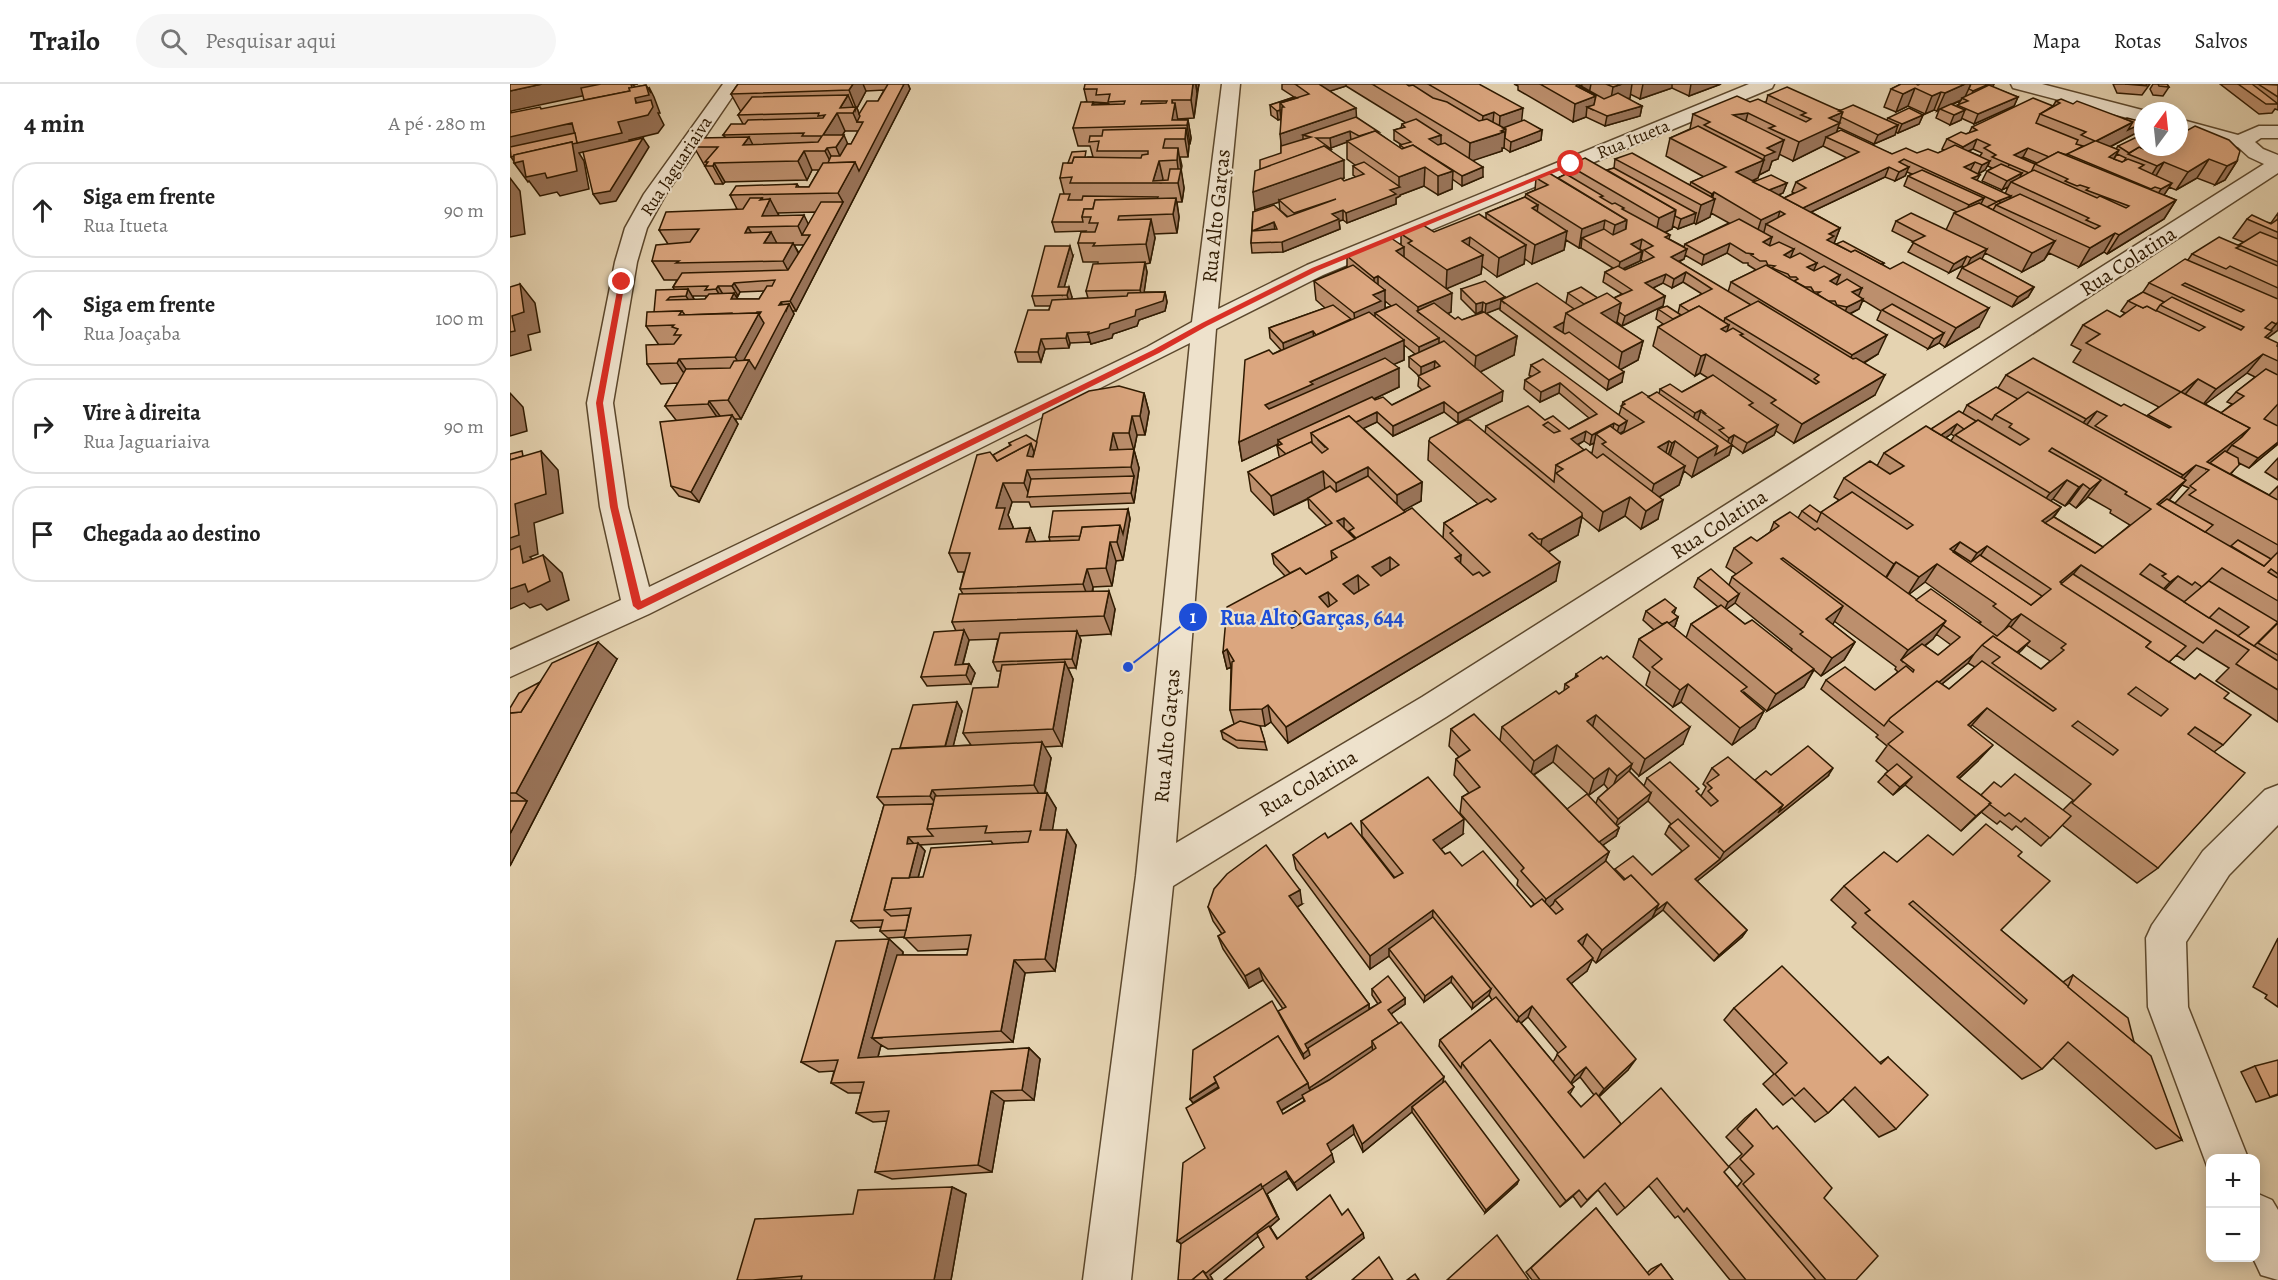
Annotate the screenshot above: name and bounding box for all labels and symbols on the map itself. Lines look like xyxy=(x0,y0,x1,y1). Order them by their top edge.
north arrow xyxy=(2134,102,2188,156)
street label: Rua Jaguariaiva xyxy=(635,111,718,221)
street label: Rua Itueta xyxy=(1593,113,1674,164)
street label: Rua Alto Garças xyxy=(1195,148,1237,284)
route start xyxy=(1557,150,1583,176)
street label: Rua Colatina xyxy=(2074,219,2182,303)
route end xyxy=(608,268,634,294)
street label: Rua Colatina xyxy=(1665,482,1773,566)
callout: Rua Alto Garças, 644 xyxy=(1178,597,1417,637)
text: Rua Alto Garças, 644 xyxy=(1220,603,1404,633)
text: 1 xyxy=(1190,605,1197,629)
street label: Rua Alto Garças xyxy=(1147,668,1187,804)
street label: Rua Colatina xyxy=(1254,743,1362,823)

